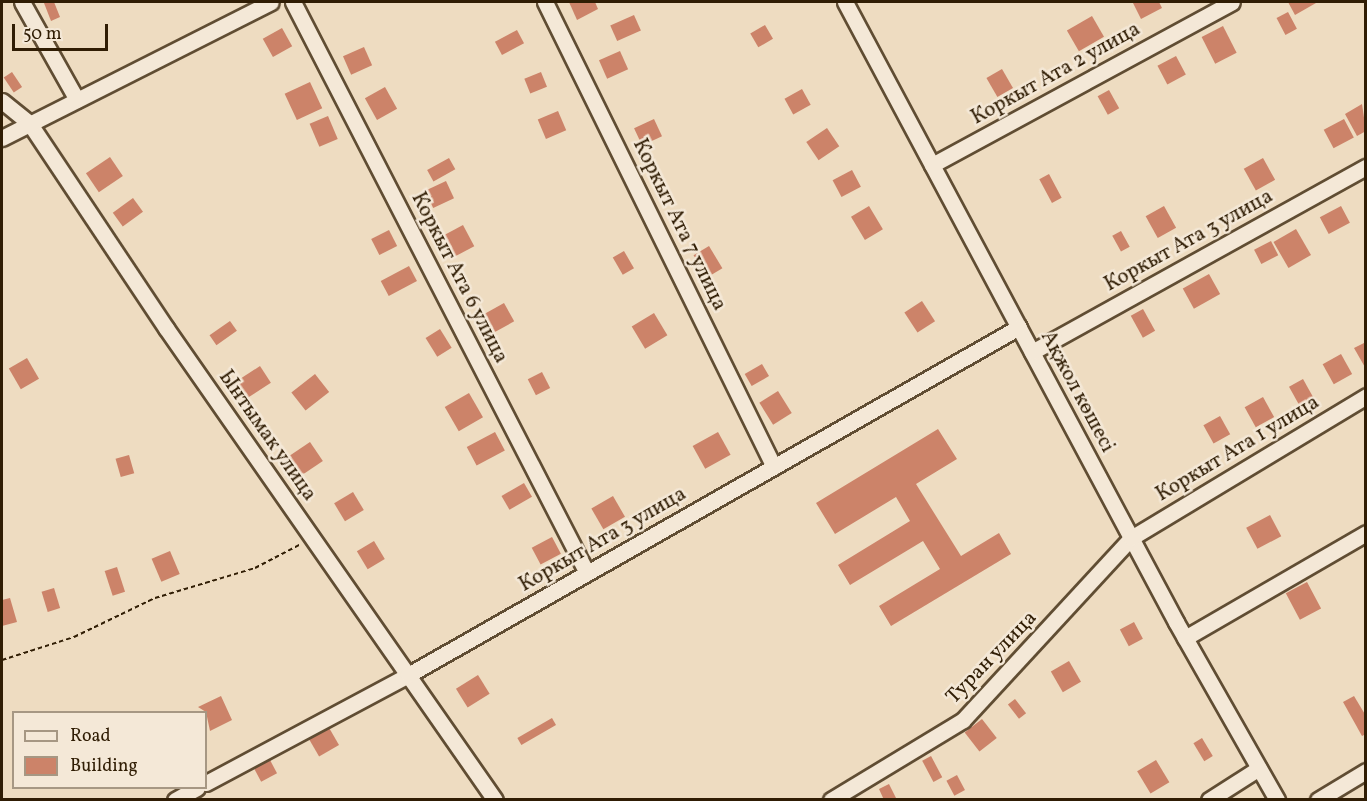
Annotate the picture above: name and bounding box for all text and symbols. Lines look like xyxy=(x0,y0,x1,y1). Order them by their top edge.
scale bar xyxy=(15,12,111,50)
street label: Коркыт Ата 2 улица xyxy=(967,17,1145,131)
text: 50 m xyxy=(23,22,62,47)
street label: Коркыт Ата 7 улица xyxy=(626,135,732,315)
street label: Коркыт Ата 3 улица xyxy=(1100,184,1278,298)
street label: Коркыт Ата 6 улица xyxy=(405,188,513,368)
street label: Ақжол көшесі xyxy=(1034,327,1120,457)
street label: Ынтымак улица xyxy=(212,365,322,507)
street label: Коркыт Ата 1 улица xyxy=(1151,390,1325,508)
street label: Коркыт Ата 3 улица xyxy=(515,482,691,598)
street label: Туран улица xyxy=(941,606,1043,710)
legend xyxy=(12,711,207,789)
text: Road xyxy=(70,724,111,749)
text: Building xyxy=(70,754,138,779)

